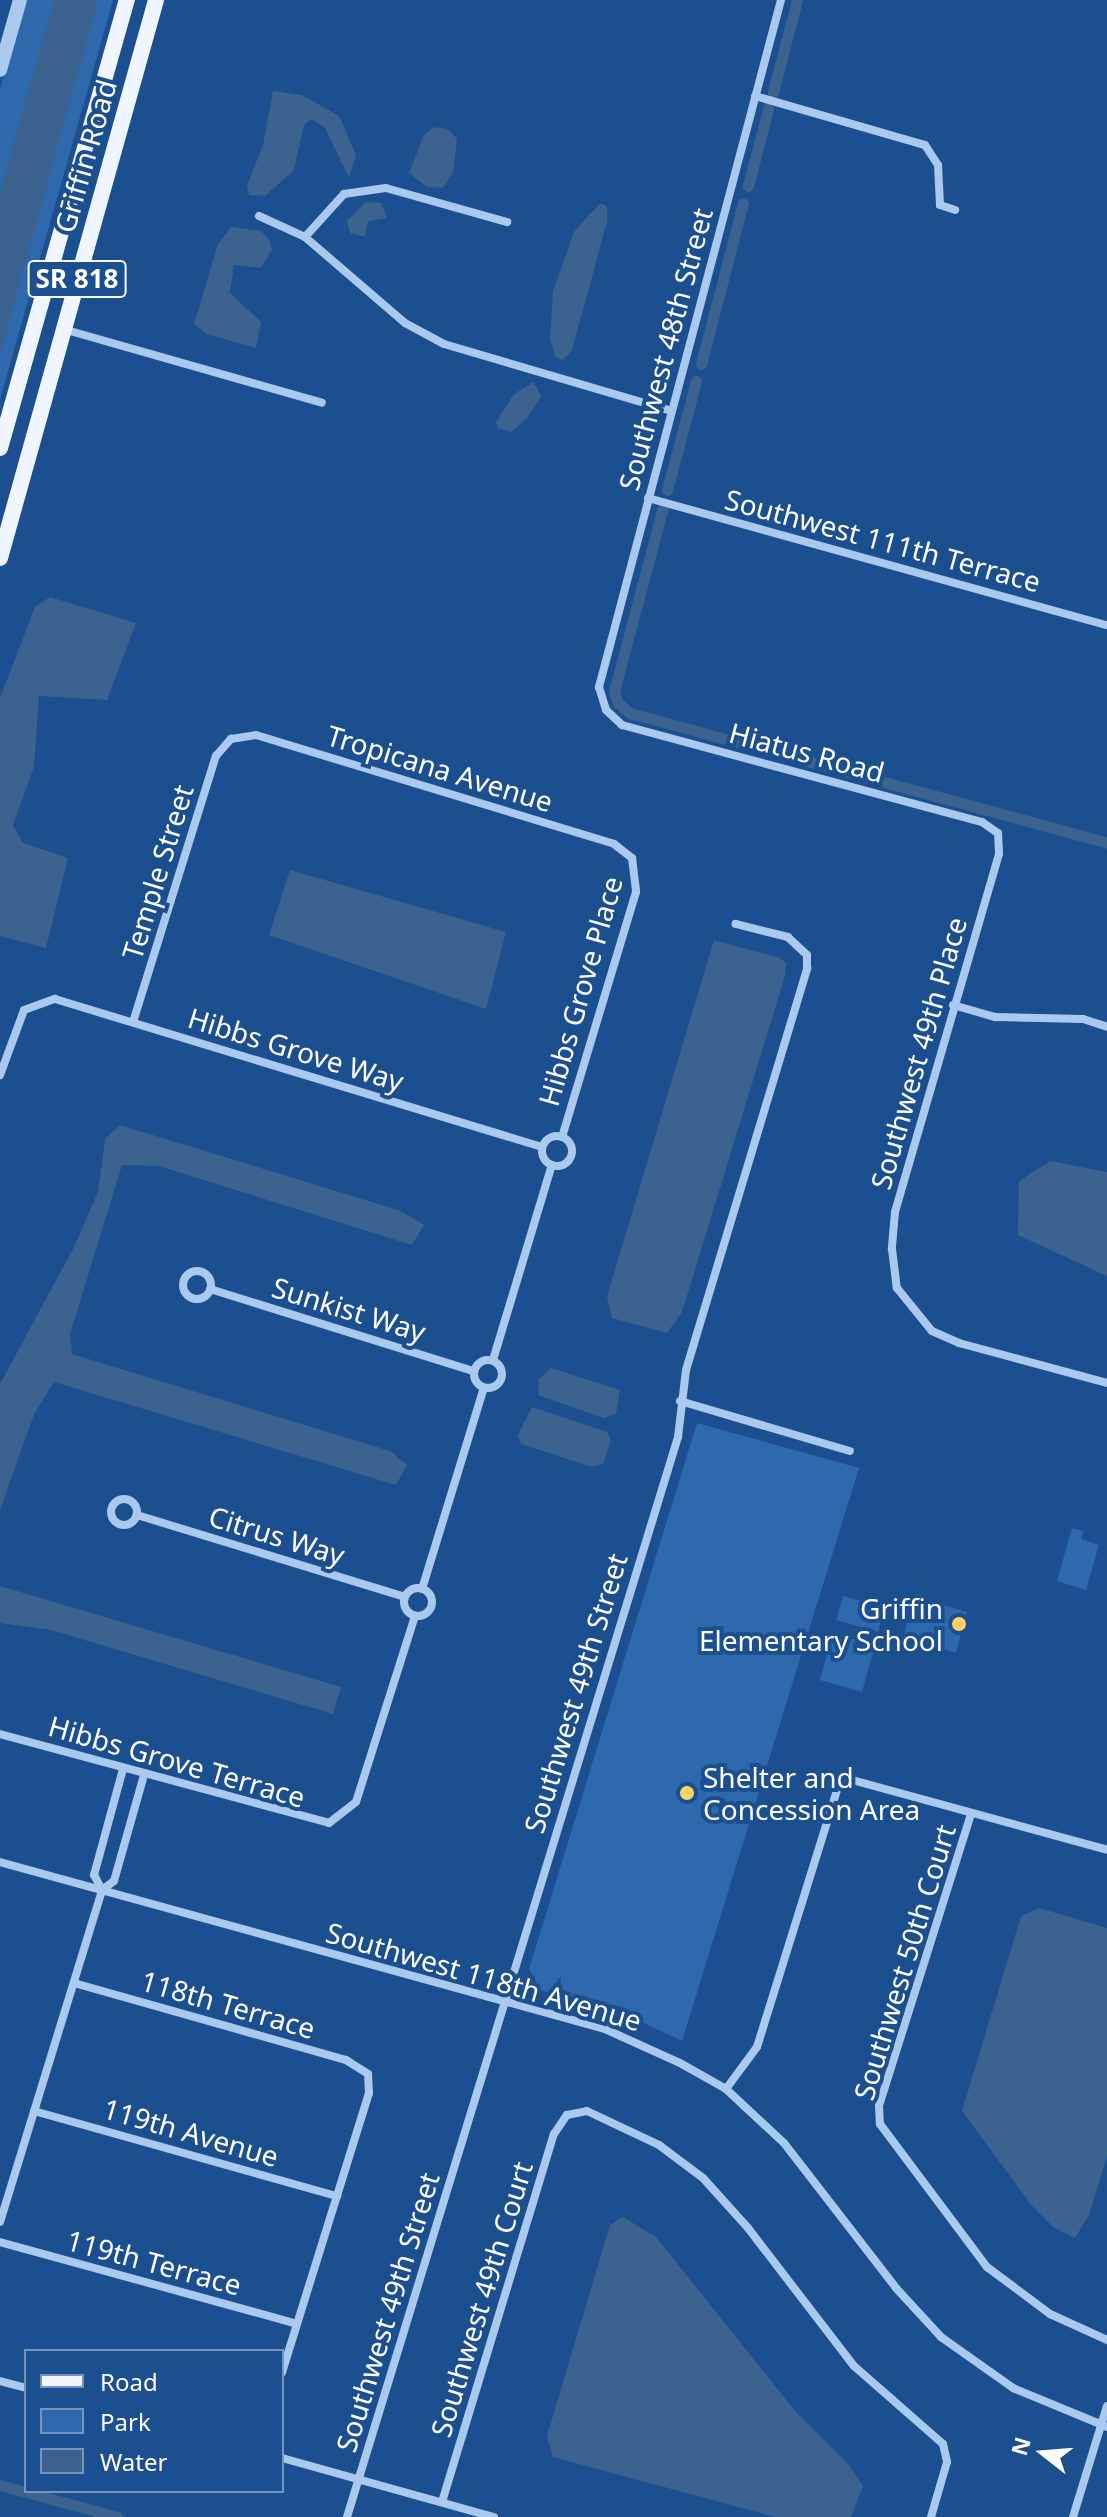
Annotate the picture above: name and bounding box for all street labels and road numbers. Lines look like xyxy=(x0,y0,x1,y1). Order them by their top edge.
street label: Griffin Road xyxy=(47,76,123,236)
street label: Southwest 48th Street xyxy=(611,204,719,494)
road number: SR 818 xyxy=(27,257,127,301)
street label: Southwest 111th Terrace xyxy=(722,482,1044,598)
street label: Hiatus Road xyxy=(726,715,888,789)
street label: Tropicana Avenue xyxy=(323,718,557,818)
street label: Temple Street xyxy=(114,780,200,964)
street label: Hibbs Grove Place xyxy=(531,872,629,1110)
street label: Southwest 49th Place xyxy=(863,913,973,1193)
street label: Hibbs Grove Way xyxy=(184,1000,408,1098)
street label: Sunkist Way xyxy=(268,1270,430,1348)
street label: Citrus Way xyxy=(205,1498,349,1572)
street label: Southwest 49th Street xyxy=(516,1549,634,1837)
street label: Hibbs Grove Terrace xyxy=(45,1708,309,1814)
street label: Southwest 50th Court xyxy=(846,1820,962,2104)
street label: Southwest 118th Avenue xyxy=(322,1915,646,2037)
street label: 118th Terrace xyxy=(137,1963,319,2045)
street label: 119th Avenue xyxy=(99,2091,283,2173)
street label: Southwest 49th Court xyxy=(423,2157,539,2441)
street label: Southwest 49th Street xyxy=(328,2168,446,2456)
street label: 119th Terrace xyxy=(63,2223,245,2301)

